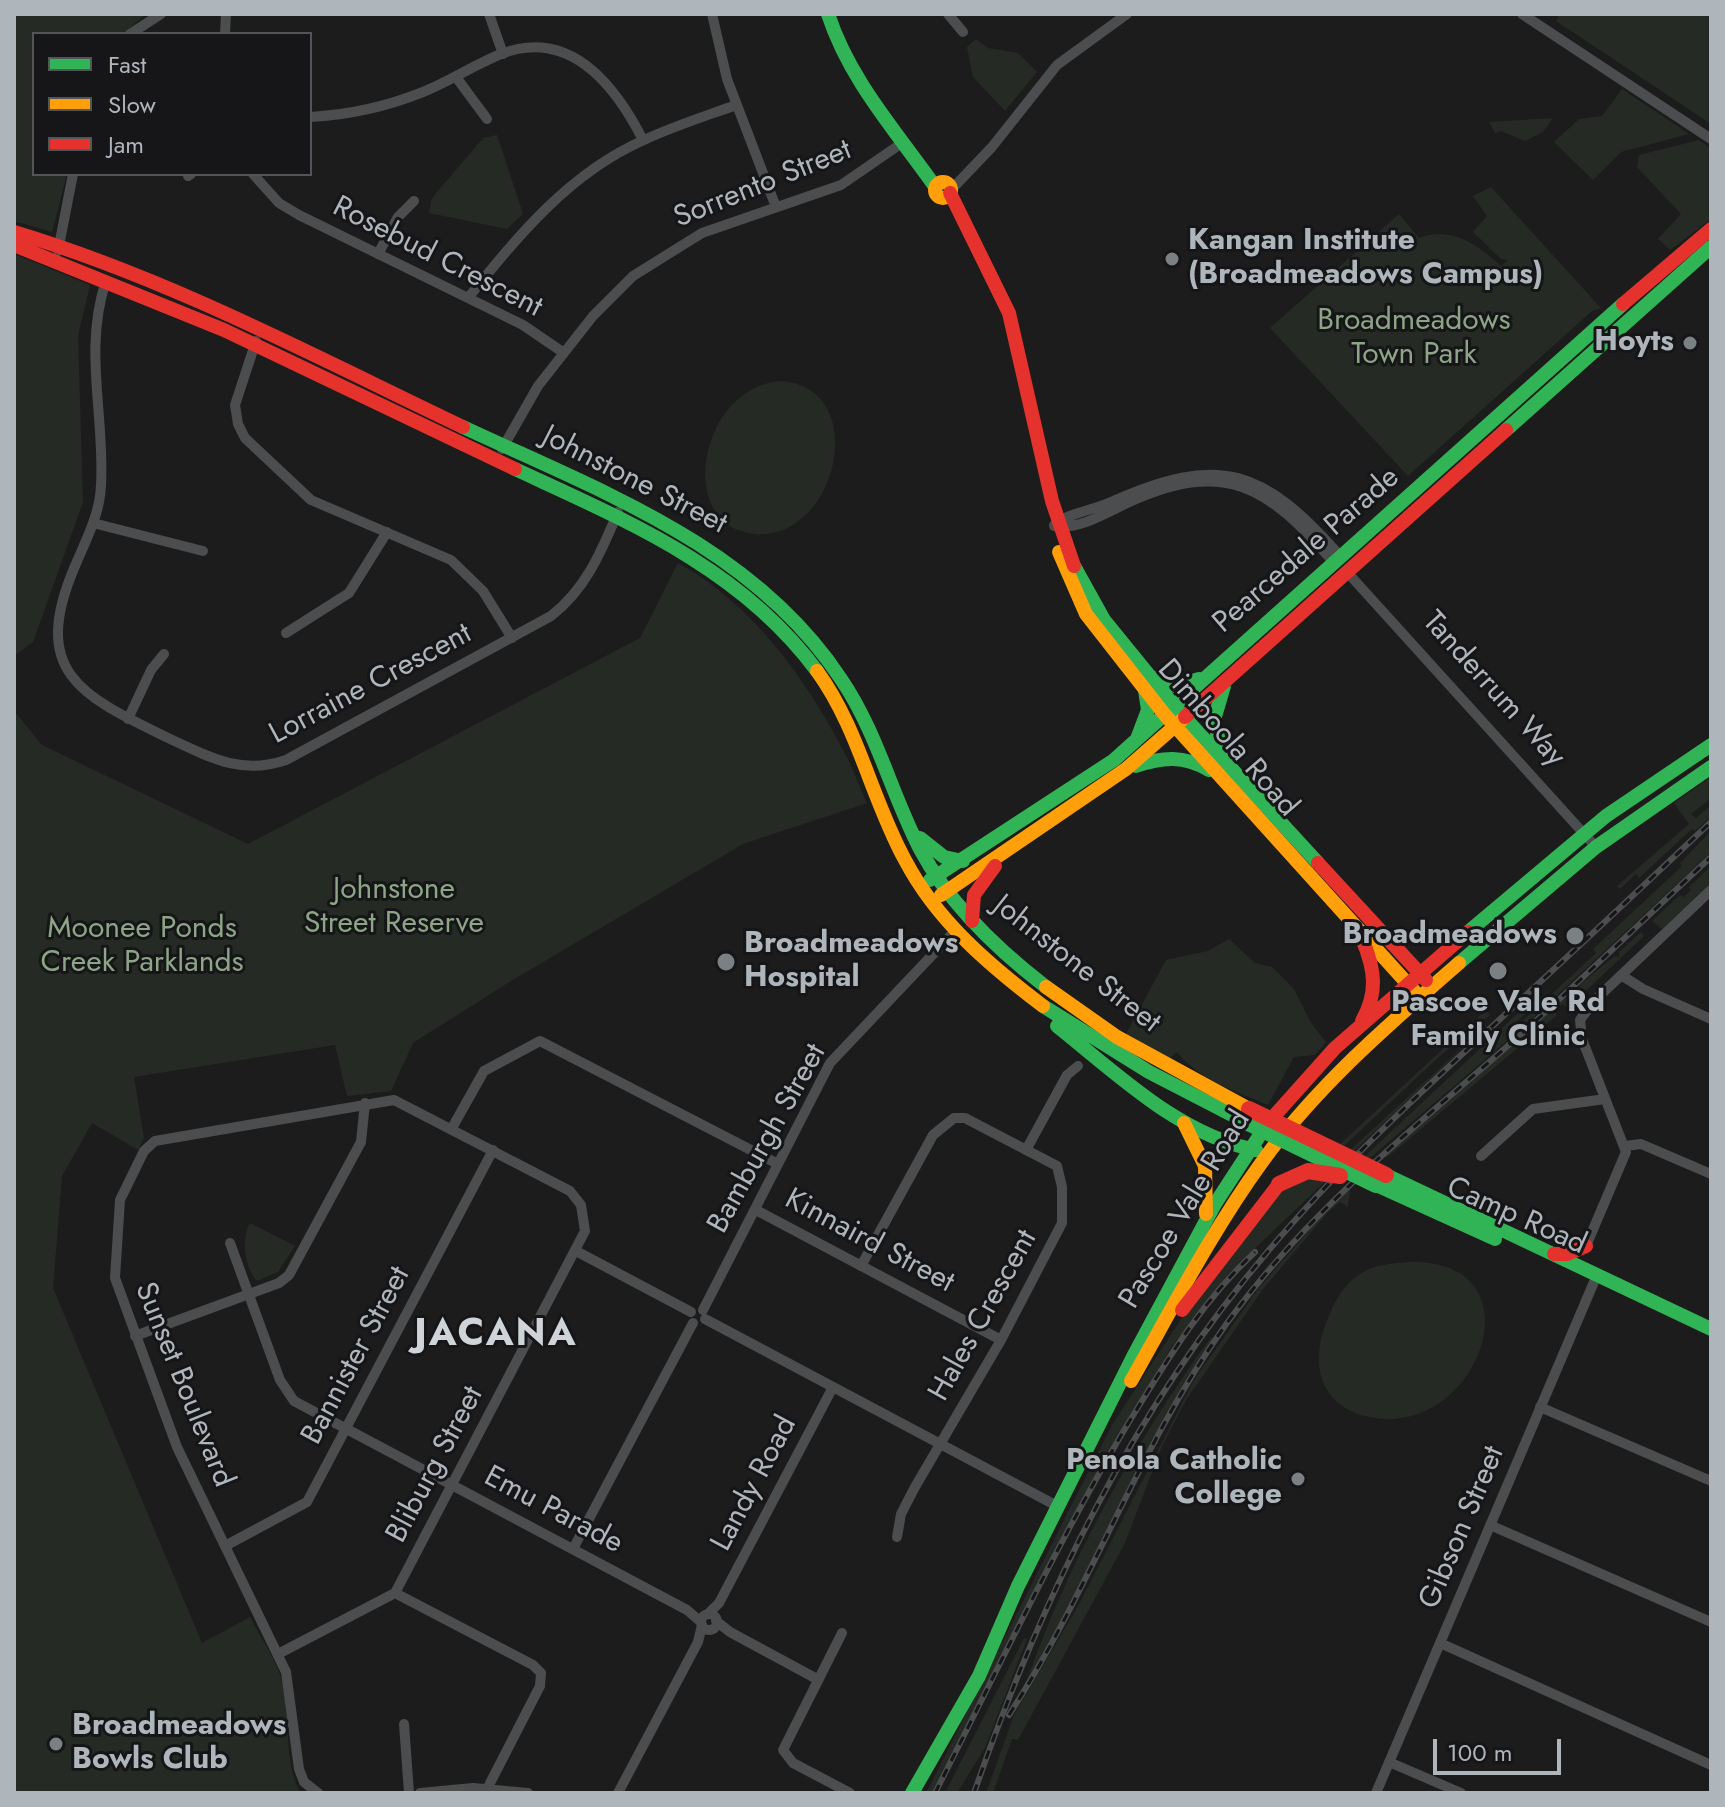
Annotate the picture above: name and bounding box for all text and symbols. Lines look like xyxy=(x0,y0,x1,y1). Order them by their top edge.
legend xyxy=(32,32,312,176)
text: Fast xyxy=(108,47,146,82)
text: Slow xyxy=(108,87,156,122)
text: Jam xyxy=(108,127,144,162)
street label: Sorrento Street xyxy=(669,133,857,237)
street label: Rosebud Crescent xyxy=(326,190,548,326)
place label: Kangan Institute (Broadmeadows Campus) xyxy=(1188,224,1543,294)
marker: Kangan Institute (Broadmeadows Campus) xyxy=(1163,250,1181,268)
park label: Broadmeadows Town Park xyxy=(1317,304,1511,374)
place label: Hoyts xyxy=(1594,325,1674,361)
marker: Hoyts xyxy=(1681,334,1699,352)
street label: Johnstone Street xyxy=(536,419,732,543)
street label: Pearcedale Parade xyxy=(1206,460,1408,642)
street label: Tanderrum Way xyxy=(1414,605,1572,775)
street label: Lorraine Crescent xyxy=(264,617,478,753)
street label: Dimboola Road xyxy=(1149,653,1305,825)
park label: Johnstone Street Reserve xyxy=(304,873,484,944)
street label: Johnstone Street xyxy=(985,888,1167,1042)
park label: Moonee Ponds Creek Parklands xyxy=(40,912,244,982)
place label: Broadmeadows xyxy=(1343,918,1557,954)
marker: Broadmeadows xyxy=(1564,925,1586,947)
place label: Broadmeadows Hospital xyxy=(744,927,958,998)
marker: Broadmeadows Hospital xyxy=(715,951,737,973)
marker: Pascoe Vale Rd Family Clinic xyxy=(1487,960,1509,982)
place label: Pascoe Vale Rd Family Clinic xyxy=(1391,986,1605,1056)
street label: Bamburgh Street xyxy=(701,1038,835,1240)
street label: Pascoe Vale Road xyxy=(1113,1105,1259,1315)
street label: Camp Road xyxy=(1441,1170,1591,1264)
street label: Kinnaird Street xyxy=(778,1182,960,1302)
street label: Hales Crescent xyxy=(922,1224,1046,1408)
street label: Bannister Street xyxy=(295,1261,419,1451)
street label: Sunset Boulevard xyxy=(126,1277,240,1493)
district label: JACANA xyxy=(414,1313,578,1359)
street label: Bliburg Street xyxy=(380,1381,492,1549)
street label: Landy Road xyxy=(704,1410,806,1558)
street label: Gibson Street xyxy=(1413,1441,1513,1615)
place label: Penola Catholic College xyxy=(1066,1444,1282,1514)
street label: Emu Parade xyxy=(477,1459,629,1563)
marker: Penola Catholic College xyxy=(1289,1470,1307,1488)
place label: Broadmeadows Bowls Club xyxy=(72,1709,286,1780)
scale bar xyxy=(1437,1723,1565,1773)
marker: Broadmeadows Bowls Club xyxy=(47,1735,65,1753)
text: 100 m xyxy=(1447,1735,1513,1770)

